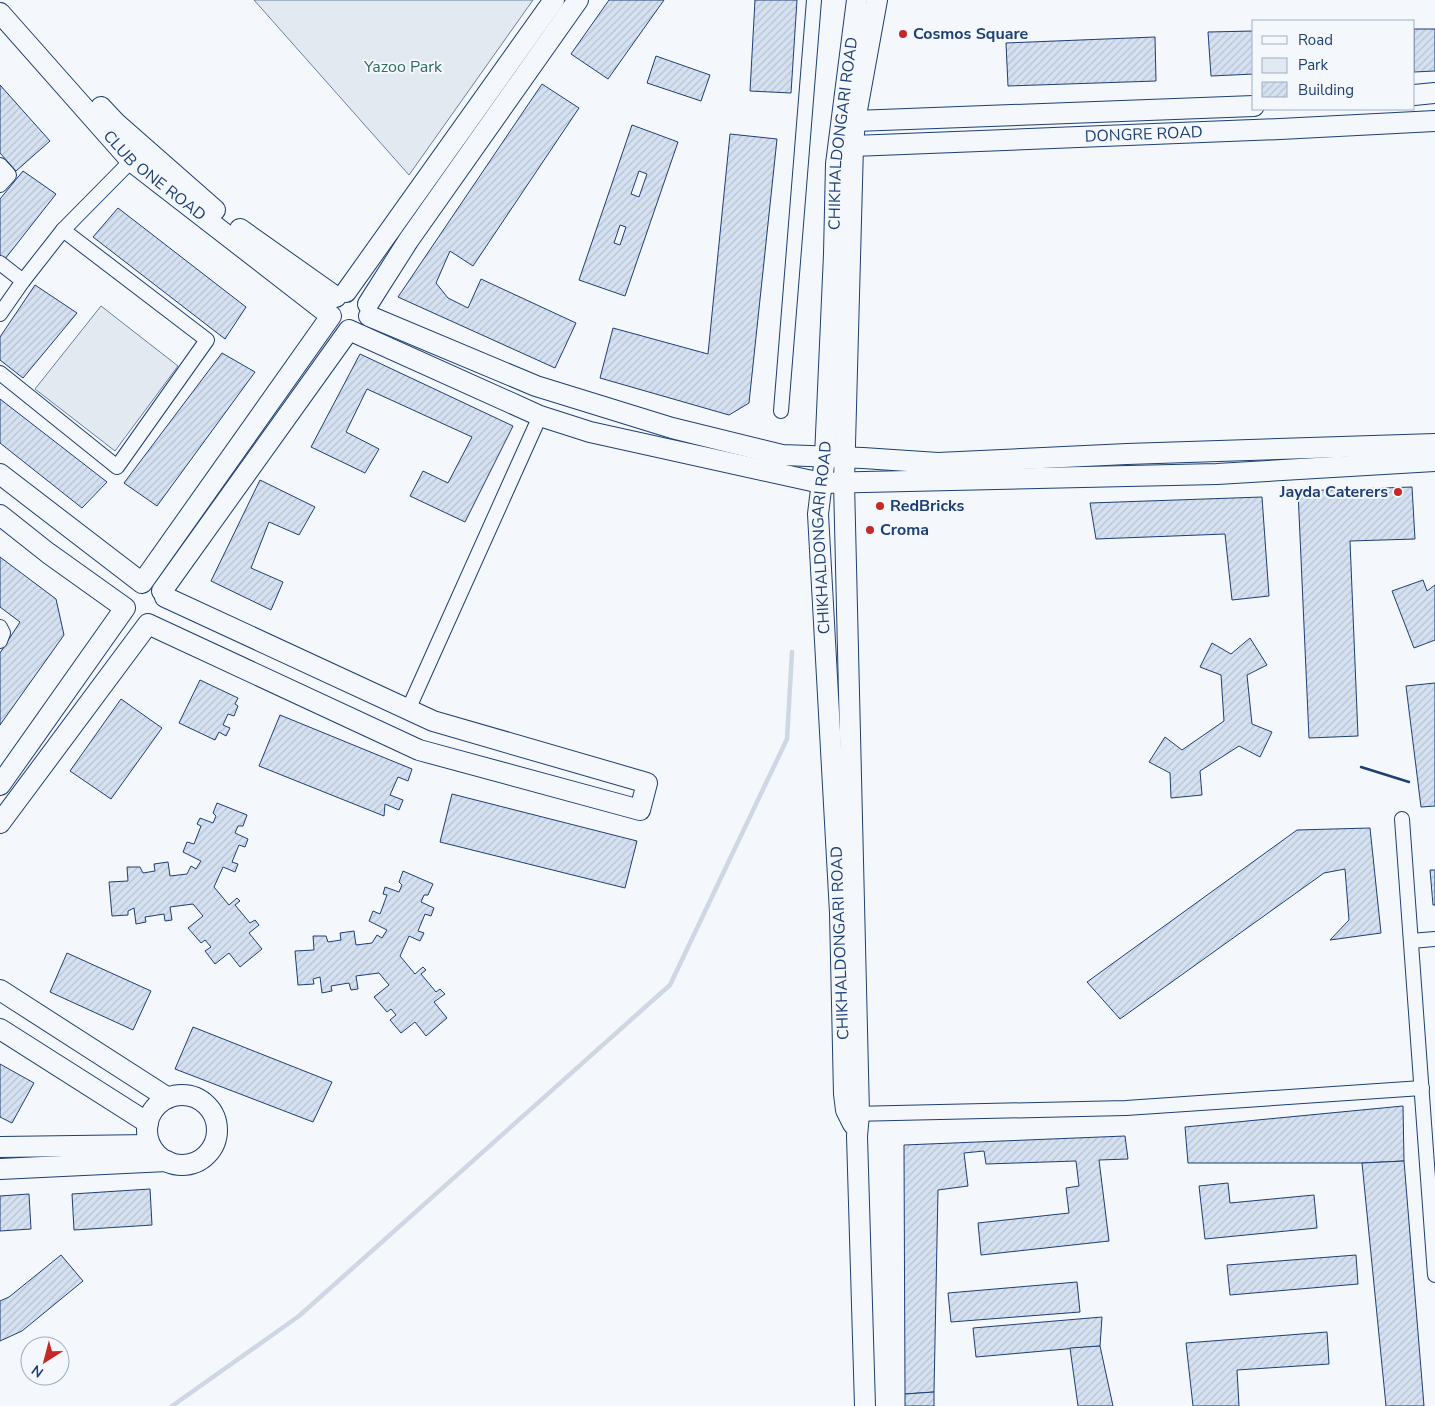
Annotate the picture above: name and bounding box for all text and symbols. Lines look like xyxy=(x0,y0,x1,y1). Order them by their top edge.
legend xyxy=(1252,20,1415,110)
place label: Cosmos Square xyxy=(913,23,1029,45)
marker: Cosmos Square xyxy=(897,28,909,40)
text: Road xyxy=(1298,30,1333,50)
street label: CHIKHALDONGARI ROAD xyxy=(824,36,863,230)
text: Park xyxy=(1298,55,1328,75)
park label: Yazoo Park xyxy=(363,56,443,78)
text: Building xyxy=(1298,80,1354,100)
street label: DONGRE ROAD xyxy=(1084,121,1203,148)
street label: CLUB ONE ROAD xyxy=(98,126,211,226)
street label: CHIKHALDONGARI ROAD xyxy=(807,440,837,635)
place label: Jayda Caterers xyxy=(1279,481,1388,503)
marker: Jayda Caterers xyxy=(1392,486,1404,498)
place label: RedBricks xyxy=(890,495,964,517)
marker: RedBricks xyxy=(874,500,886,512)
place label: Croma xyxy=(880,519,929,541)
marker: Croma xyxy=(864,524,876,536)
street label: CHIKHALDONGARI ROAD xyxy=(826,846,854,1040)
north arrow xyxy=(20,1336,70,1386)
text: N xyxy=(28,1360,47,1382)

